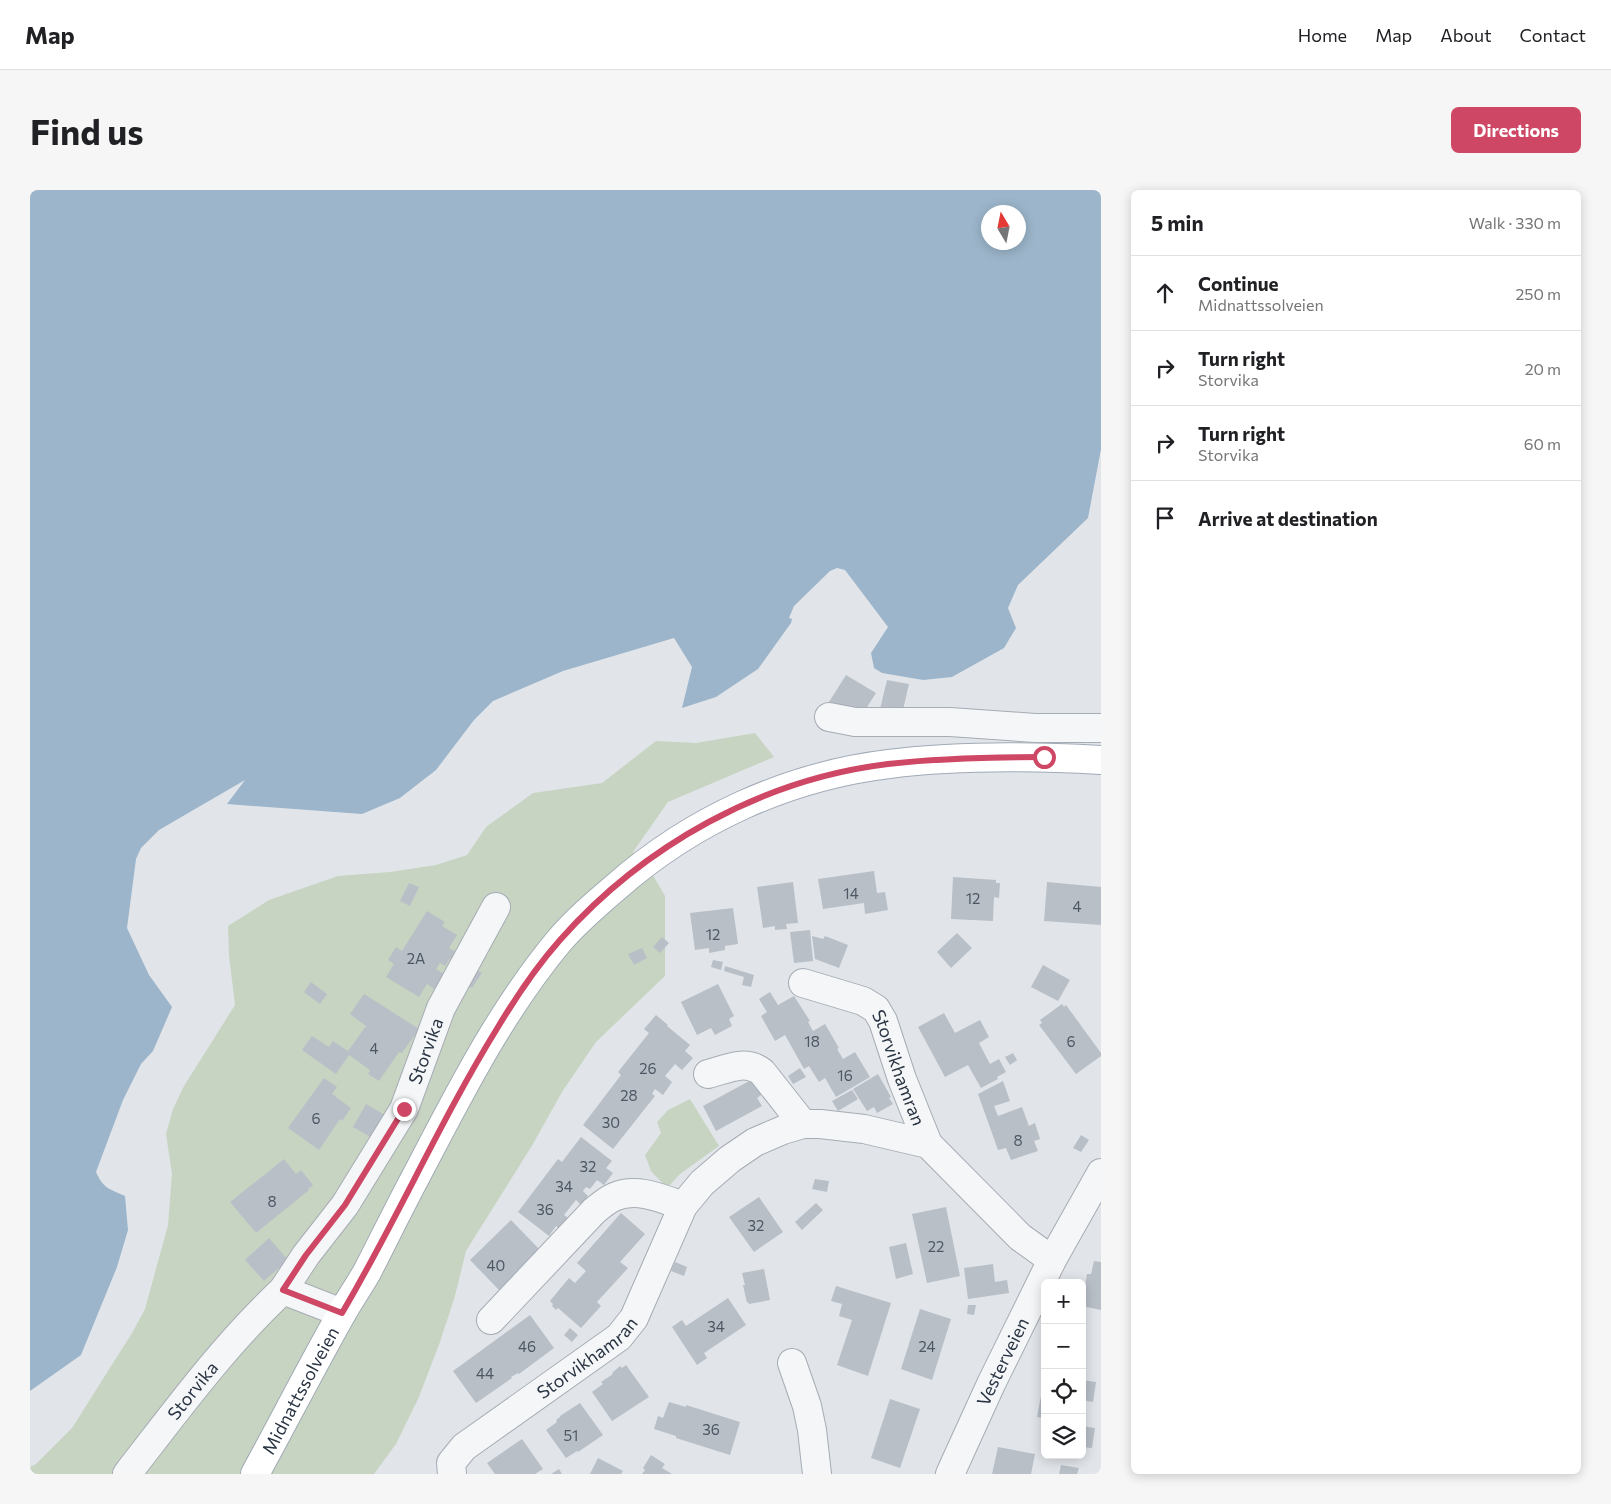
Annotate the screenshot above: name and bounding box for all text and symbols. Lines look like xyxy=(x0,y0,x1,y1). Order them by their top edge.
text: Map xyxy=(25,20,75,49)
text: Home xyxy=(1298,24,1347,46)
text: Map xyxy=(1375,24,1412,46)
text: About xyxy=(1440,24,1492,46)
text: Contact xyxy=(1520,24,1586,46)
button: Directions xyxy=(1451,107,1581,153)
text: Find us xyxy=(30,109,144,152)
north arrow xyxy=(981,205,1026,250)
text: 5 min xyxy=(1151,210,1204,235)
text: Walk · 330 m xyxy=(1469,213,1561,232)
text: Continue xyxy=(1198,272,1278,295)
icon: ahead xyxy=(1151,279,1179,307)
text: 250 m xyxy=(1515,284,1561,303)
text: Midnattssolveien xyxy=(1198,295,1324,314)
text: Turn right xyxy=(1198,347,1285,370)
icon: right xyxy=(1151,354,1179,382)
text: 20 m xyxy=(1525,359,1561,378)
text: Storvika xyxy=(1198,370,1259,389)
text: Turn right xyxy=(1198,422,1285,445)
icon: right xyxy=(1151,429,1179,457)
text: 60 m xyxy=(1524,434,1561,453)
text: Storvika xyxy=(1198,445,1259,464)
icon: arrive xyxy=(1151,504,1179,532)
text: Arrive at destination xyxy=(1198,507,1378,530)
route start xyxy=(1033,746,1056,769)
house number: 14 xyxy=(843,884,859,902)
house number: 12 xyxy=(966,889,980,907)
house number: 4 xyxy=(1073,897,1082,915)
house number: 12 xyxy=(706,925,720,943)
house number: 2A xyxy=(407,949,425,967)
street label: Storvikhamran xyxy=(868,1005,930,1128)
street label: Storvika xyxy=(403,1015,447,1087)
house number: 18 xyxy=(804,1032,820,1050)
house number: 6 xyxy=(1066,1032,1076,1050)
house number: 4 xyxy=(370,1039,379,1057)
house number: 26 xyxy=(639,1059,657,1077)
house number: 16 xyxy=(837,1066,853,1084)
house number: 28 xyxy=(620,1086,638,1104)
route end xyxy=(393,1098,416,1121)
house number: 6 xyxy=(311,1109,321,1127)
house number: 30 xyxy=(602,1113,620,1131)
house number: 8 xyxy=(1013,1131,1023,1149)
house number: 32 xyxy=(580,1157,596,1175)
house number: 34 xyxy=(555,1177,573,1195)
house number: 8 xyxy=(267,1192,277,1210)
house number: 36 xyxy=(536,1200,554,1218)
house number: 32 xyxy=(748,1216,764,1234)
house number: 22 xyxy=(928,1237,944,1255)
house number: 40 xyxy=(487,1256,505,1274)
map controls xyxy=(1041,1279,1086,1459)
button: + xyxy=(1041,1279,1086,1324)
street label: Storvikhamran xyxy=(532,1312,642,1403)
street label: Vesterveien xyxy=(972,1314,1033,1409)
house number: 34 xyxy=(707,1317,725,1335)
street label: Midnattssolveien xyxy=(257,1323,343,1458)
button: − xyxy=(1041,1324,1086,1369)
house number: 46 xyxy=(518,1337,536,1355)
house number: 24 xyxy=(918,1337,936,1355)
street label: Storvika xyxy=(162,1357,222,1424)
house number: 44 xyxy=(476,1364,494,1382)
button: locate xyxy=(1041,1369,1086,1414)
button: layers xyxy=(1041,1414,1086,1459)
house number: 36 xyxy=(702,1420,720,1438)
house number: 51 xyxy=(563,1426,579,1444)

